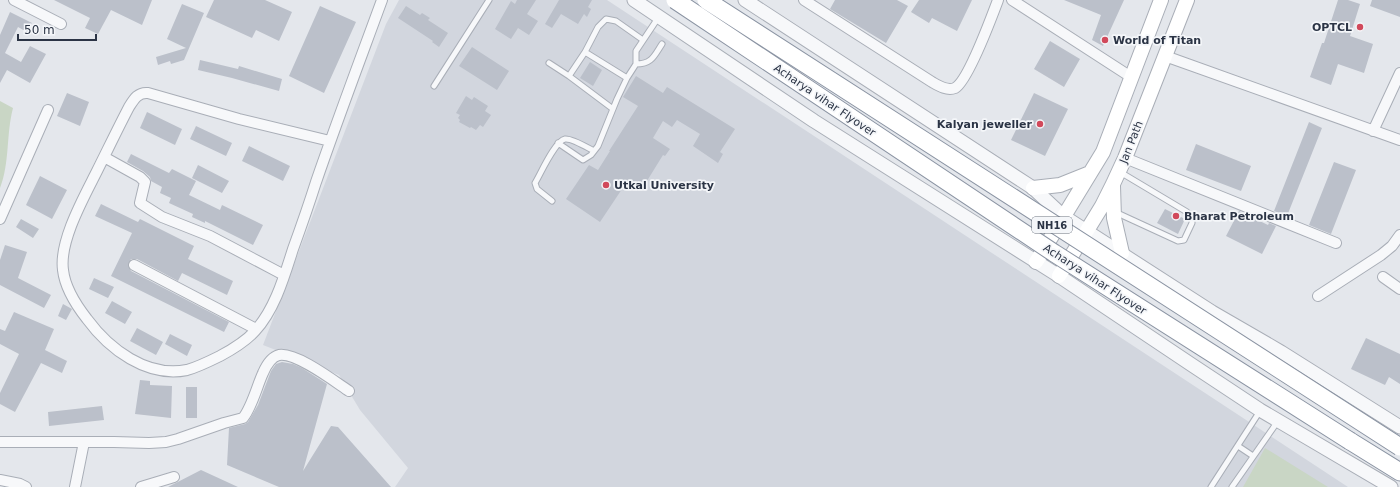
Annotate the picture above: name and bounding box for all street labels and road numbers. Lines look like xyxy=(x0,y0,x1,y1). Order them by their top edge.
street label: Acharya vihar Flyover xyxy=(771,61,879,140)
street label: Jan Path xyxy=(1117,119,1146,166)
road number: NH16 xyxy=(1032,217,1072,233)
street label: Acharya vihar Flyover xyxy=(1041,241,1149,318)

